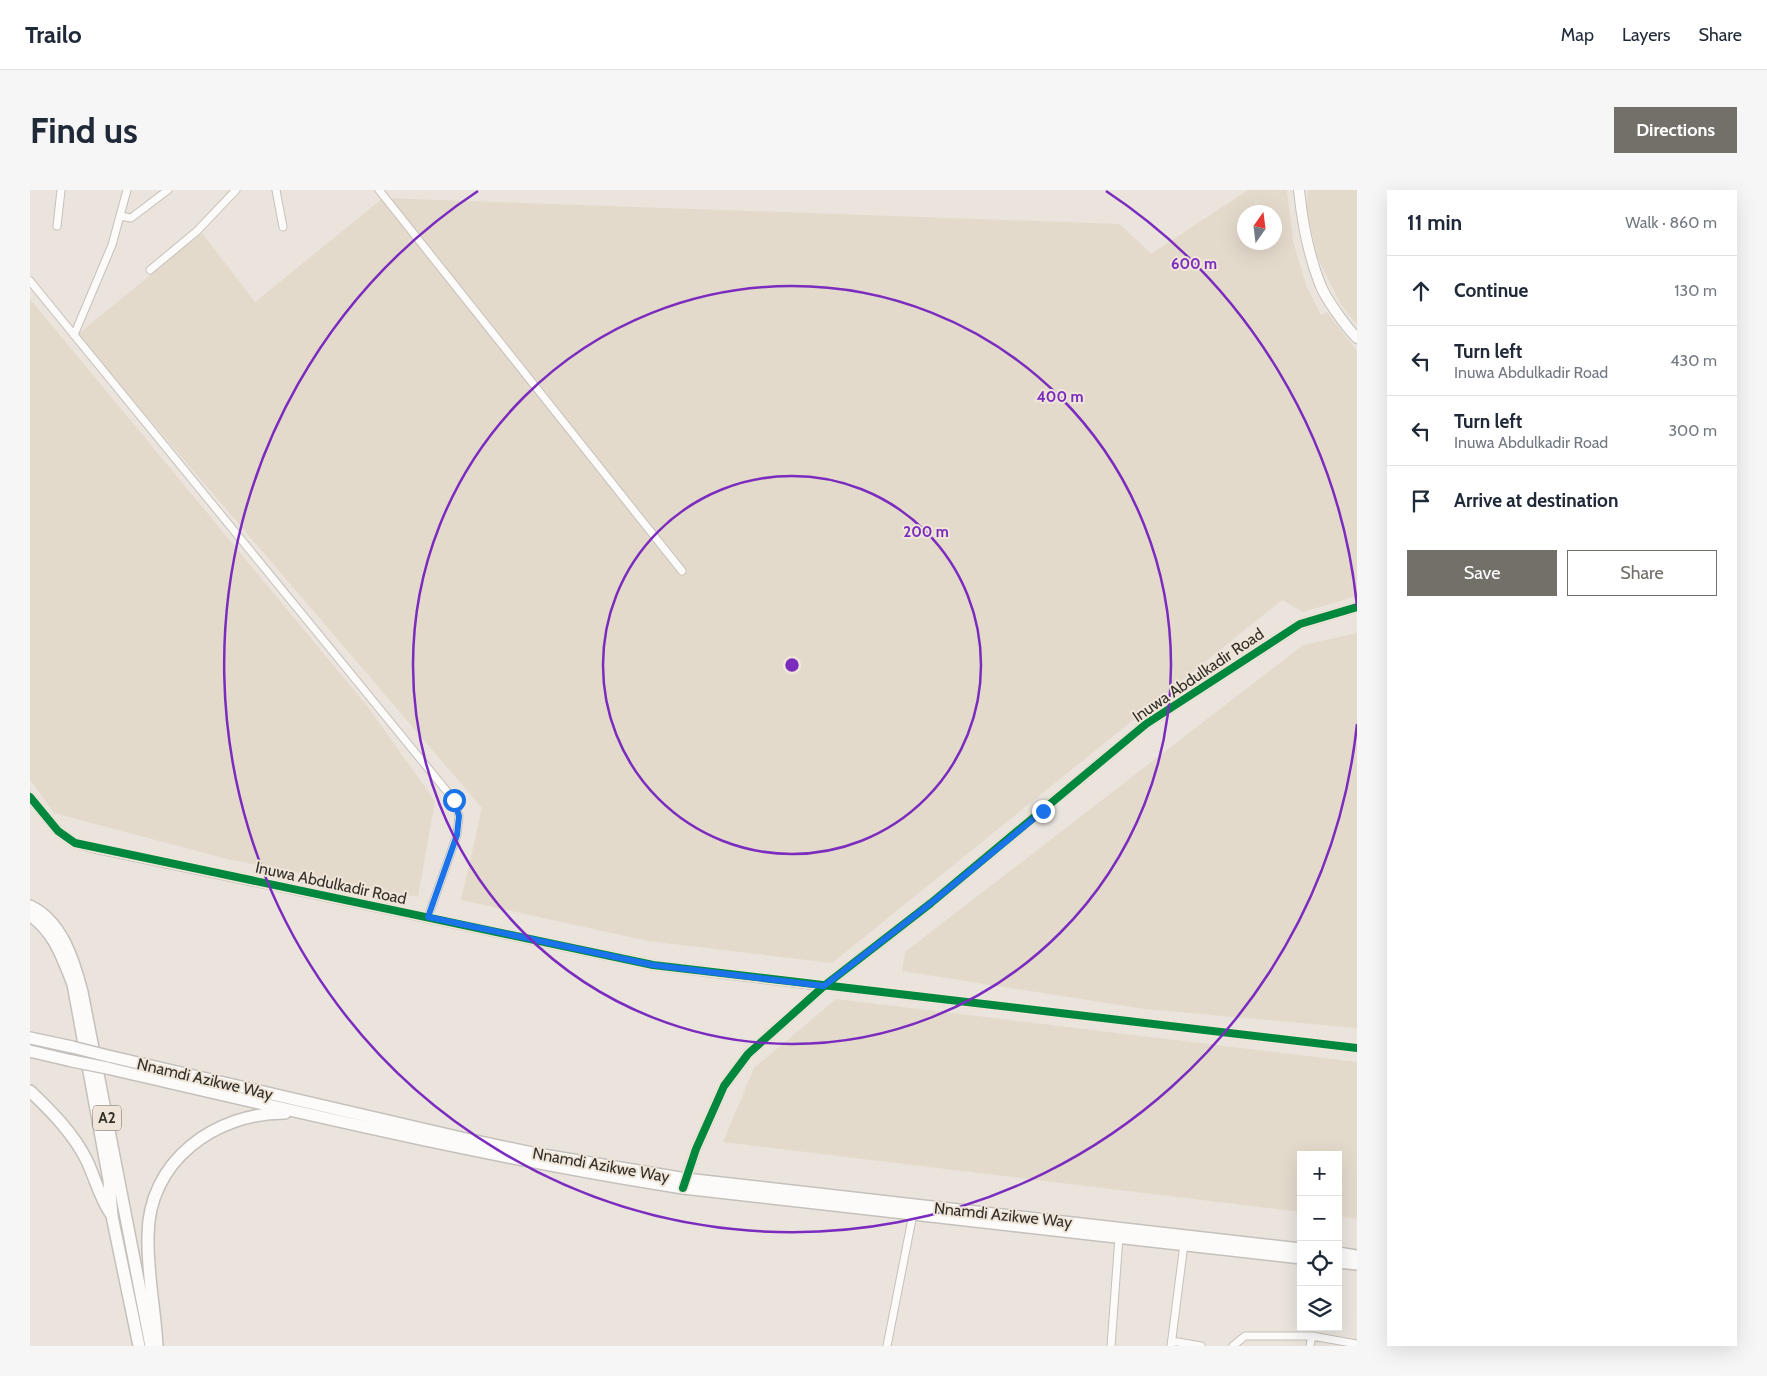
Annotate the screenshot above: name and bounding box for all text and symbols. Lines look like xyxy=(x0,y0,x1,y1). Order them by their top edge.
text: Trailo xyxy=(25,20,82,49)
text: Map xyxy=(1561,24,1594,46)
text: Layers xyxy=(1622,24,1671,46)
text: Share xyxy=(1699,24,1742,46)
button: Directions xyxy=(1614,107,1737,153)
text: Find us xyxy=(30,109,138,152)
north arrow xyxy=(1237,205,1282,250)
text: 11 min xyxy=(1407,210,1462,235)
text: Walk · 860 m xyxy=(1625,213,1717,232)
text: 600 m xyxy=(1171,255,1217,273)
icon: ahead xyxy=(1407,277,1435,305)
text: Continue xyxy=(1454,279,1528,302)
text: 130 m xyxy=(1674,281,1717,300)
text: Turn left xyxy=(1454,340,1522,363)
icon: left xyxy=(1407,347,1435,375)
text: 430 m xyxy=(1670,351,1717,370)
text: Inuwa Abdulkadir Road xyxy=(1454,363,1608,382)
text: 400 m xyxy=(1037,388,1083,406)
text: Turn left xyxy=(1454,410,1522,433)
icon: left xyxy=(1407,417,1435,445)
text: 300 m xyxy=(1668,421,1717,440)
text: Inuwa Abdulkadir Road xyxy=(1454,433,1608,452)
icon: arrive xyxy=(1407,487,1435,515)
text: Arrive at destination xyxy=(1454,489,1618,512)
text: 200 m xyxy=(903,523,949,541)
button: Save xyxy=(1407,550,1557,596)
button: Share xyxy=(1567,550,1717,596)
street label: Inuwa Abdulkadir Road xyxy=(1129,624,1267,726)
centre of rings xyxy=(783,656,801,674)
route start xyxy=(443,789,466,812)
route end xyxy=(1032,800,1055,823)
street label: Inuwa Abdulkadir Road xyxy=(254,858,408,908)
street label: Nnamdi Azikwe Way xyxy=(135,1054,275,1104)
road number: A2 xyxy=(93,1106,121,1130)
street label: Nnamdi Azikwe Way xyxy=(531,1144,671,1186)
map controls xyxy=(1297,1151,1342,1331)
button: + xyxy=(1297,1151,1342,1196)
button: − xyxy=(1297,1196,1342,1241)
street label: Nnamdi Azikwe Way xyxy=(933,1198,1073,1232)
button: locate xyxy=(1297,1241,1342,1286)
button: layers xyxy=(1297,1286,1342,1331)

